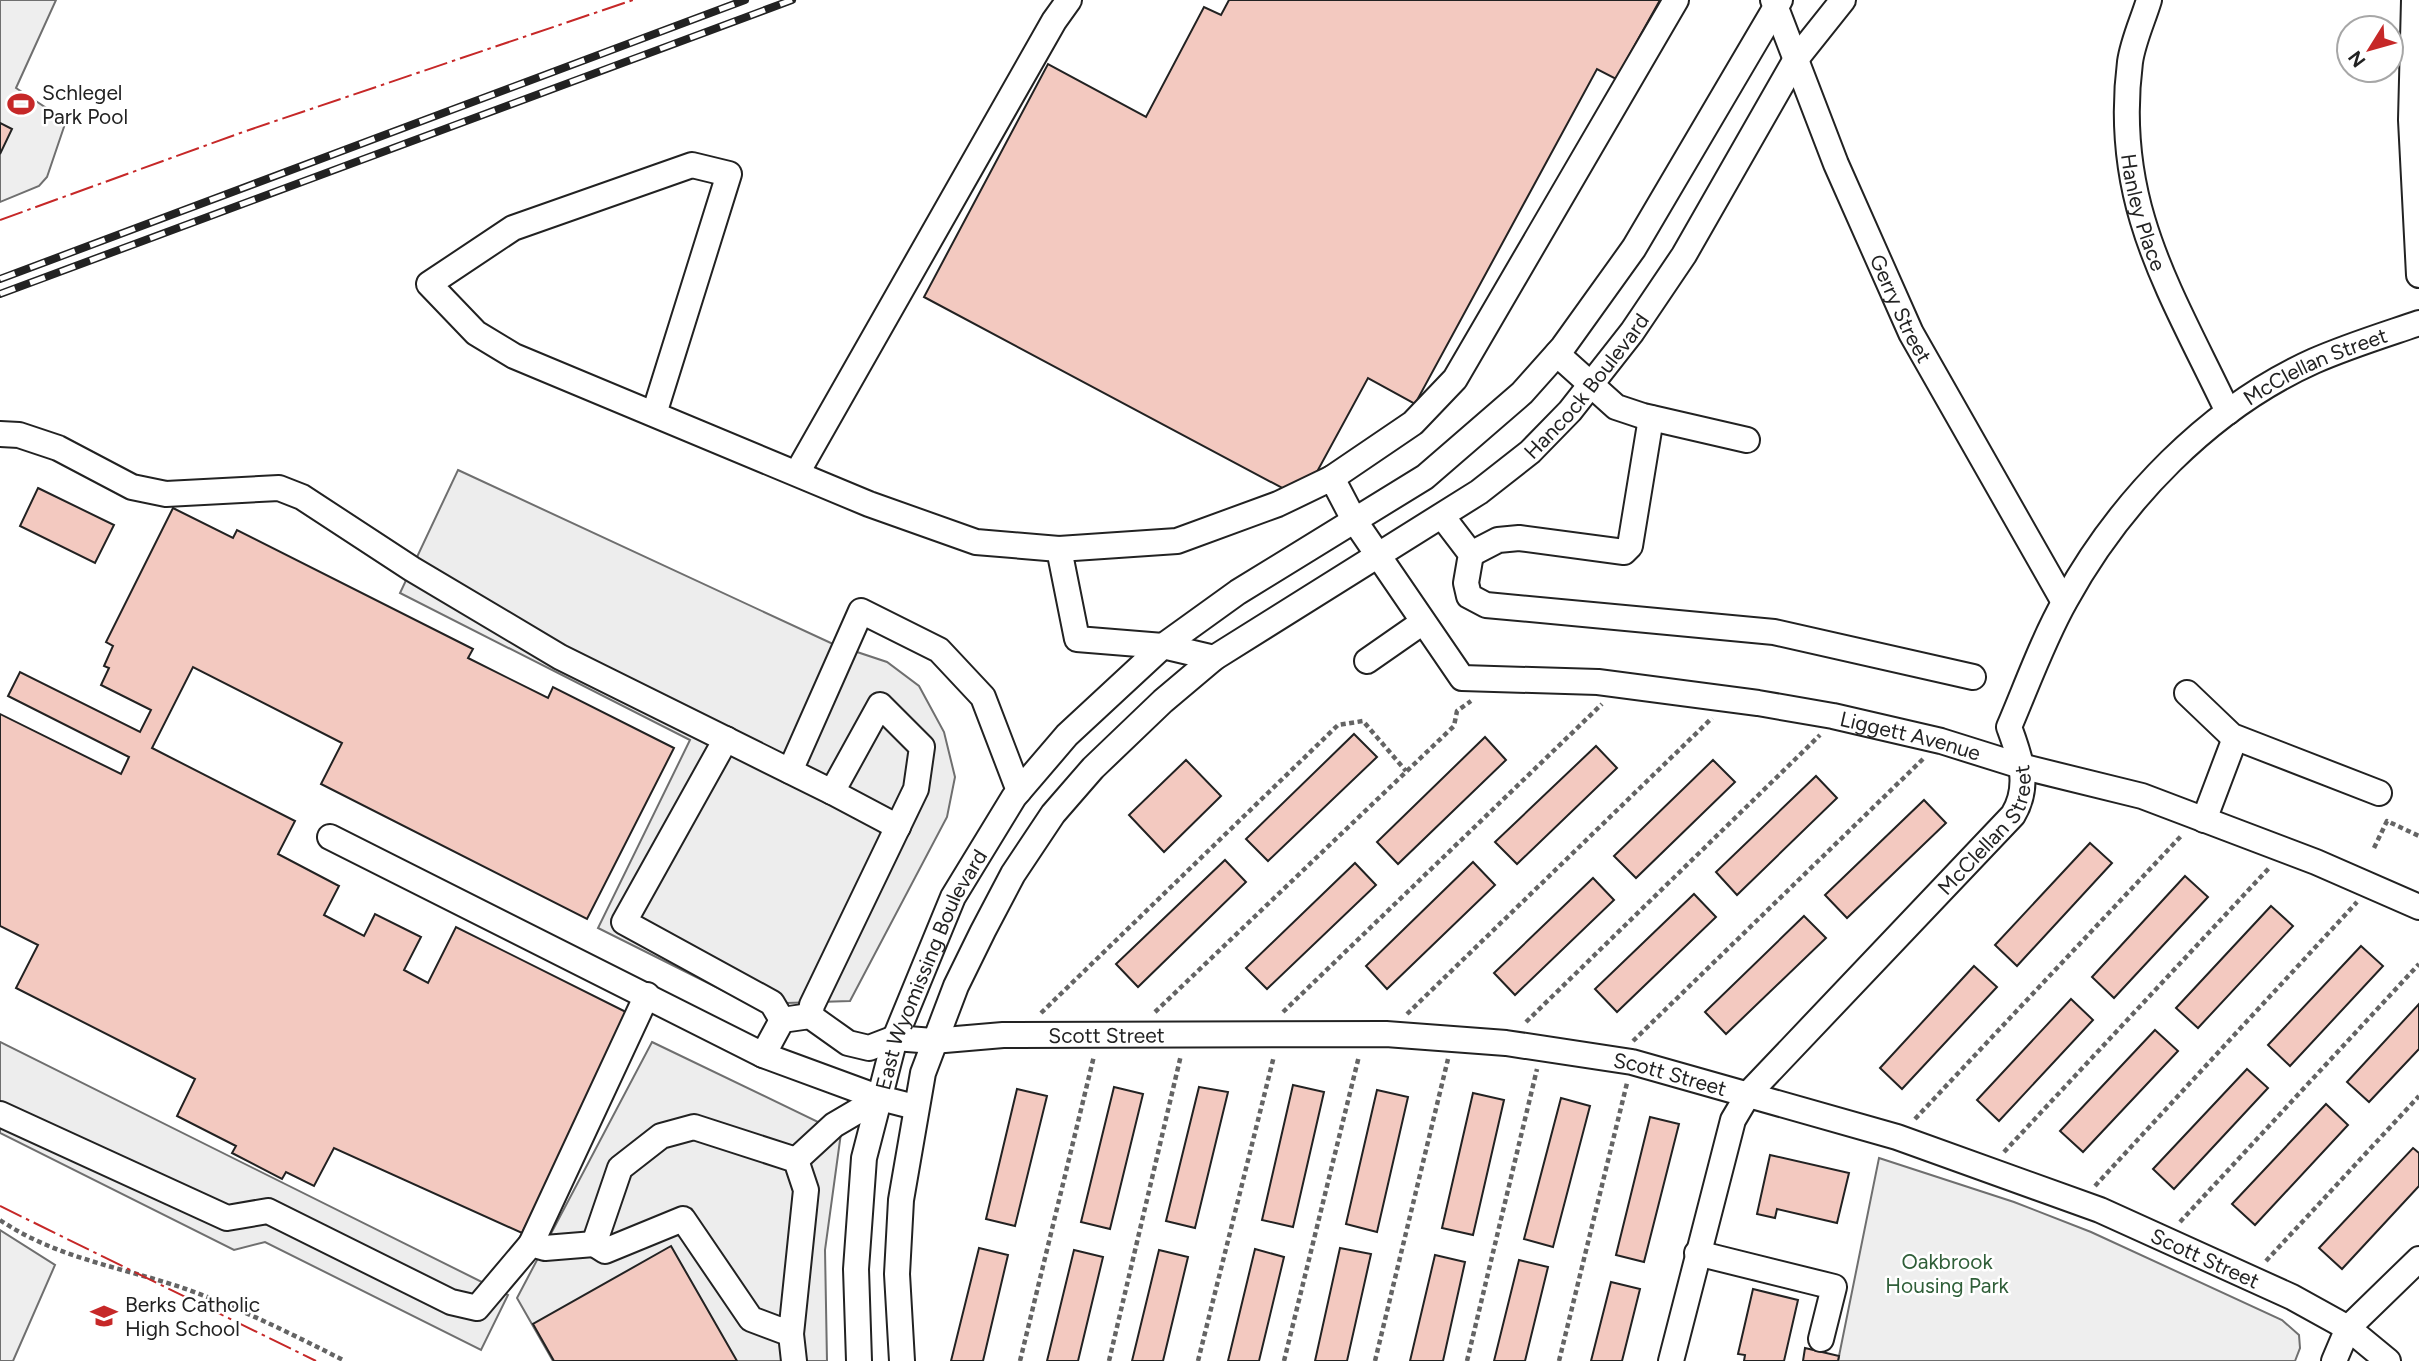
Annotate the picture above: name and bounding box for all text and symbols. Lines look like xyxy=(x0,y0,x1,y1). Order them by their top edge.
north arrow xyxy=(2335,14,2405,84)
text: N xyxy=(2343,46,2370,72)
place label: Schlegel Park Pool xyxy=(42,80,128,129)
sports icon: Schlegel Park Pool xyxy=(6,89,36,119)
street label: Hanley Place xyxy=(2116,152,2172,274)
street label: Gerry Street xyxy=(1865,250,1938,367)
street label: Hancock Boulevard xyxy=(1518,308,1654,464)
street label: McClellan Street xyxy=(2238,322,2390,410)
street label: Liggett Avenue xyxy=(1838,706,1984,765)
street label: McClellan Street xyxy=(1932,763,2035,900)
street label: East Wyomissing Boulevard xyxy=(870,845,992,1092)
street label: Scott Street xyxy=(1048,1022,1165,1047)
street label: Scott Street xyxy=(1612,1047,1730,1101)
street label: Scott Street xyxy=(2147,1222,2263,1293)
park label: Oakbrook Housing Park xyxy=(1885,1249,2010,1298)
place label: Berks Catholic High School xyxy=(125,1292,260,1341)
school or university icon: Berks Catholic High School xyxy=(89,1301,119,1331)

